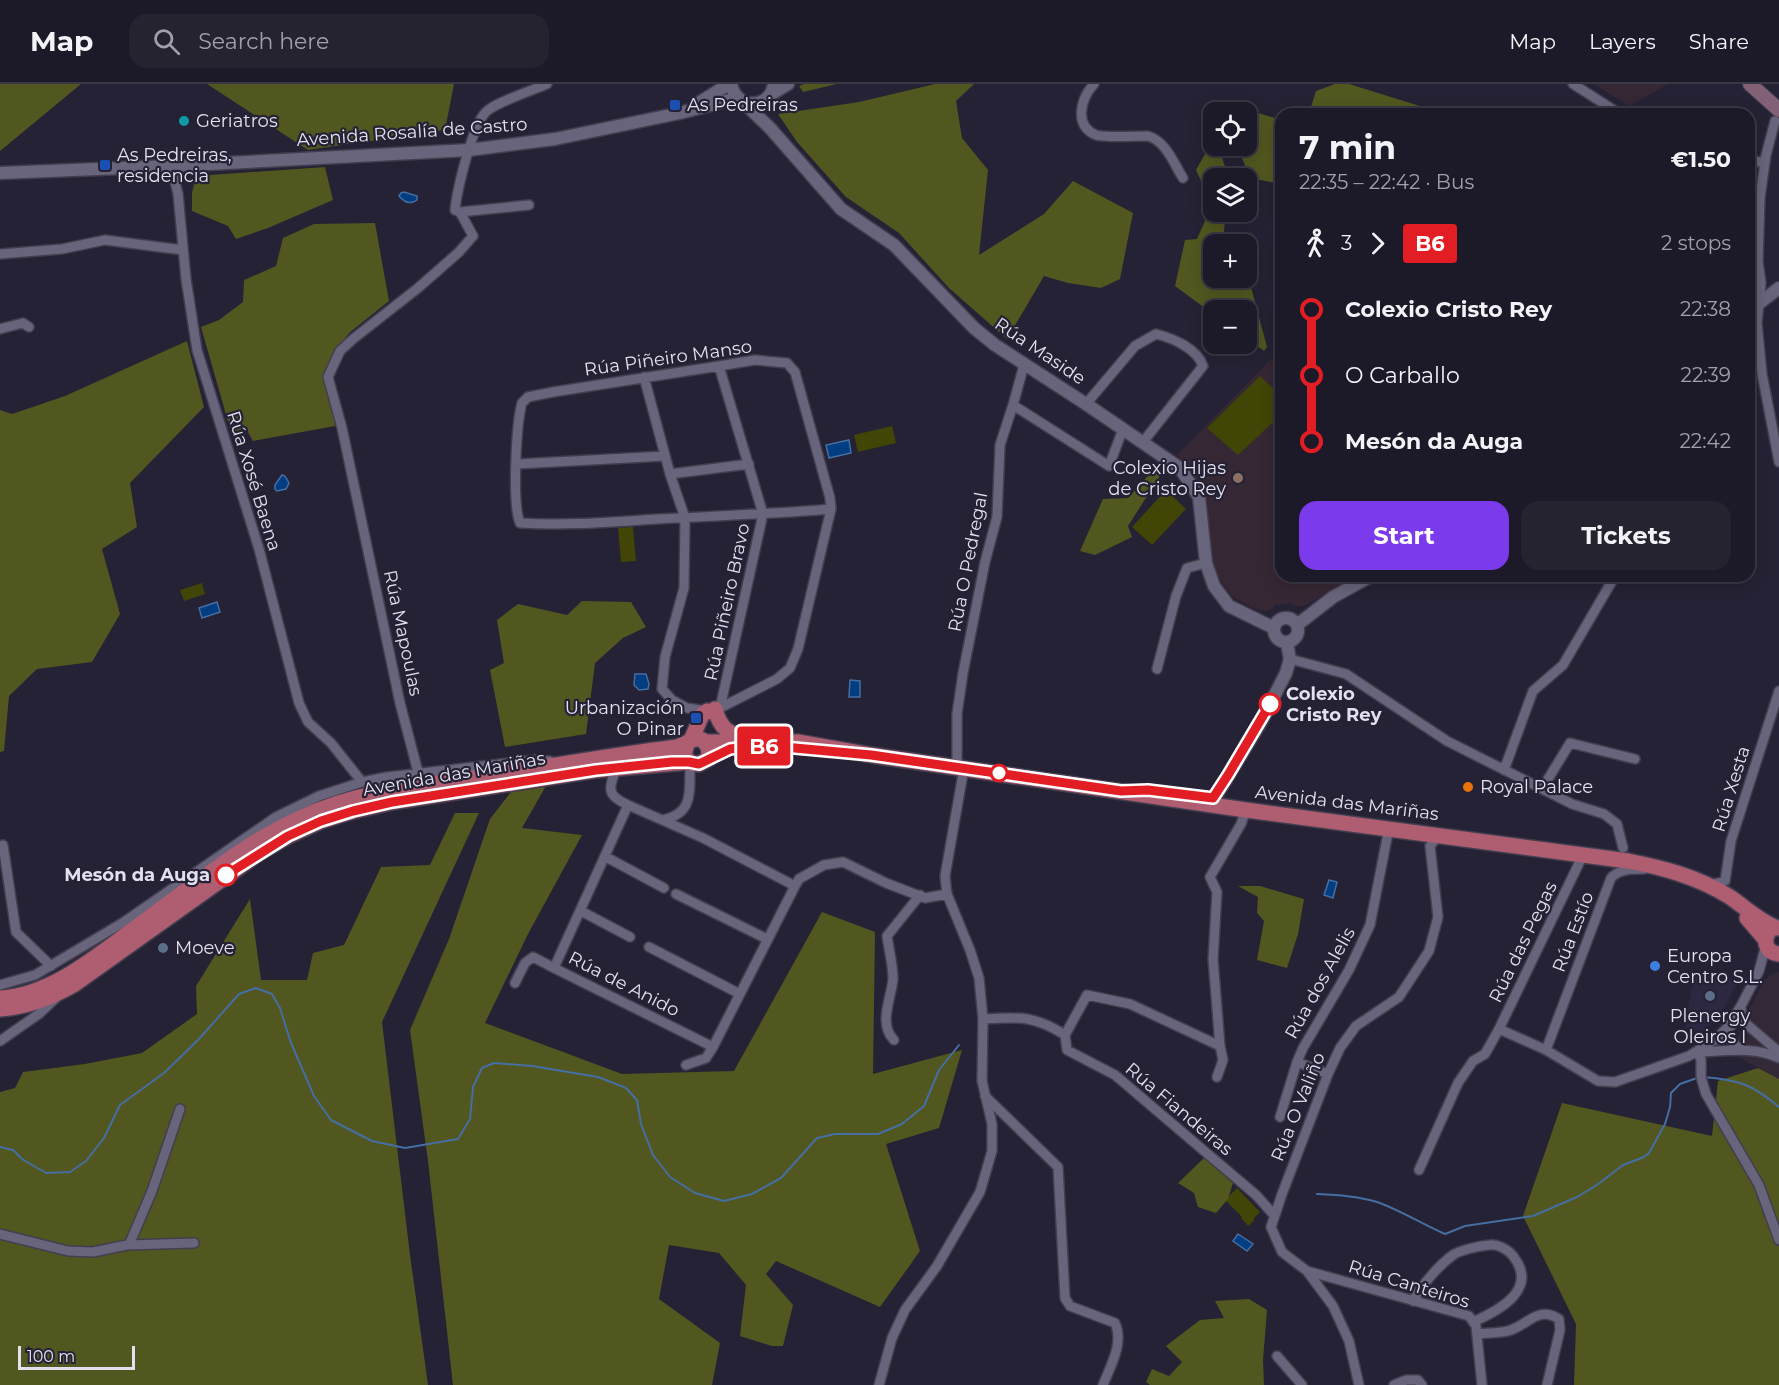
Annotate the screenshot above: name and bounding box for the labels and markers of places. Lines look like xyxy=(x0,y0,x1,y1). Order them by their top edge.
place label: As Pedreiras xyxy=(687,94,798,116)
marker: As Pedreiras xyxy=(668,98,682,112)
place label: Geriatros xyxy=(196,110,278,132)
marker: Geriatros xyxy=(177,114,191,128)
place label: As Pedreiras, residencia xyxy=(117,144,232,187)
marker: As Pedreiras, residencia xyxy=(98,158,112,172)
place label: Colexio Hijas de Cristo Rey xyxy=(1108,457,1226,500)
marker: Colexio Hijas de Cristo Rey xyxy=(1231,471,1245,485)
place label: Colexio Cristo Rey xyxy=(1286,683,1382,726)
marker: Colexio Cristo Rey xyxy=(1259,693,1281,715)
place label: Urbanización O Pinar xyxy=(565,697,684,740)
marker: Urbanización O Pinar xyxy=(689,711,703,725)
unlabelled marker xyxy=(990,764,1008,782)
place label: Royal Palace xyxy=(1480,776,1593,798)
marker: Royal Palace xyxy=(1461,780,1475,794)
place label: Mesón da Auga xyxy=(64,864,210,886)
marker: Mesón da Auga xyxy=(215,864,237,886)
place label: Moeve xyxy=(175,937,235,959)
marker: Moeve xyxy=(156,941,170,955)
place label: Europa Centro S.L. xyxy=(1667,945,1763,988)
marker: Europa Centro S.L. xyxy=(1648,959,1662,973)
marker: Plenergy Oleiros I xyxy=(1703,989,1717,1003)
place label: Plenergy Oleiros I xyxy=(1670,1005,1751,1048)

